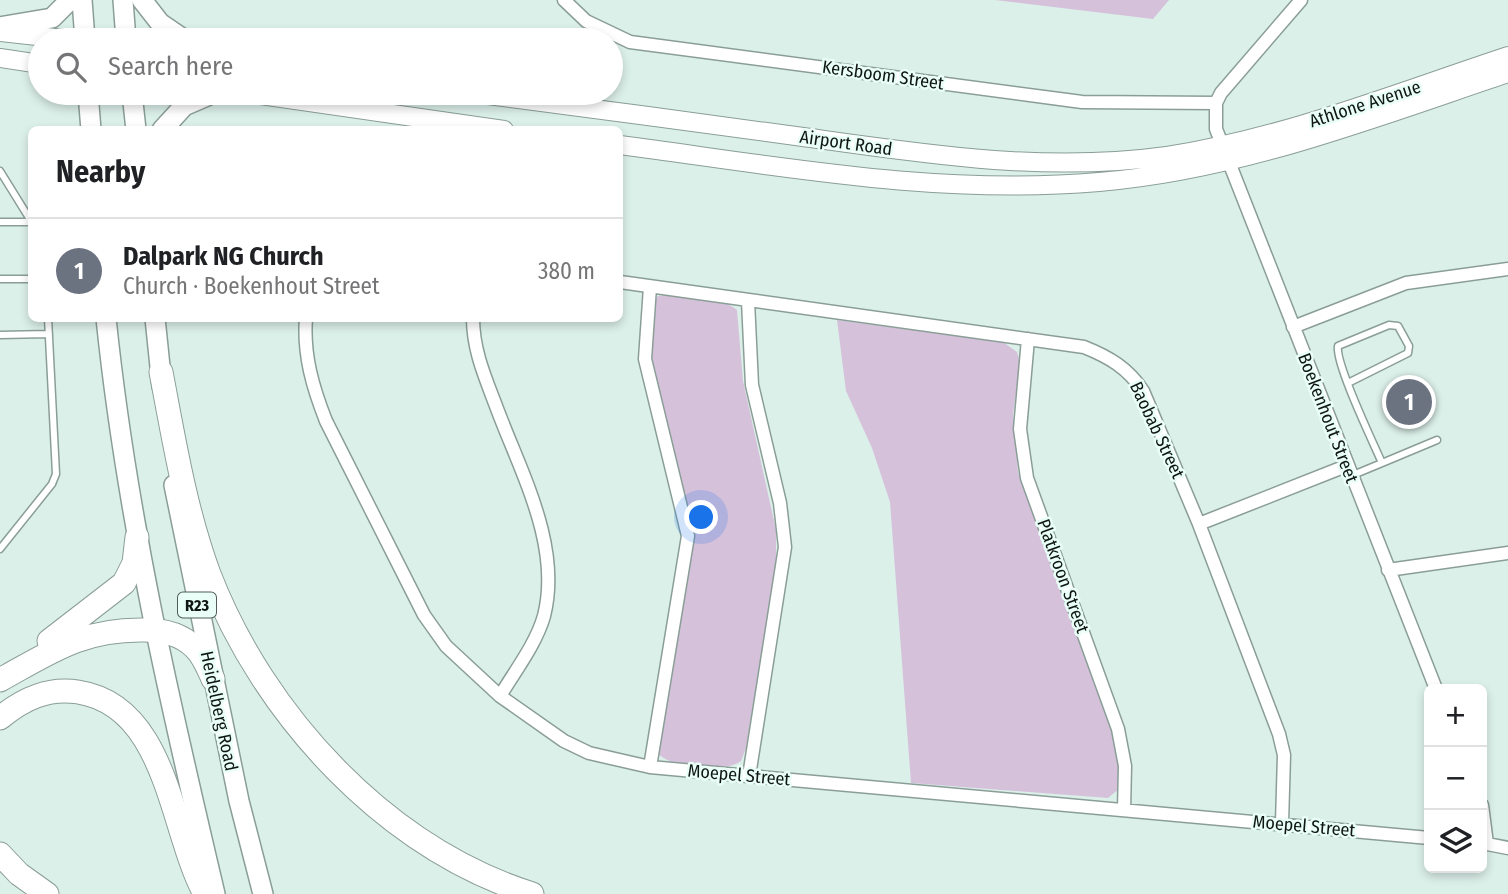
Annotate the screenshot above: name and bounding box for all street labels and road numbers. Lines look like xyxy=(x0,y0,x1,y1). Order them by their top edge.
street label: Kersboom Street xyxy=(821,56,945,94)
street label: Athlone Avenue xyxy=(1307,76,1424,132)
street label: Airport Road xyxy=(798,126,894,160)
street label: Boekenhout Street xyxy=(1293,350,1363,486)
street label: Baobab Street xyxy=(1125,378,1189,482)
street label: Platkroon Street xyxy=(1032,516,1094,636)
road number: R23 xyxy=(178,592,216,618)
street label: Heidelberg Road xyxy=(196,649,242,773)
street label: Moepel Street xyxy=(687,760,791,790)
street label: Moepel Street xyxy=(1252,811,1356,841)

